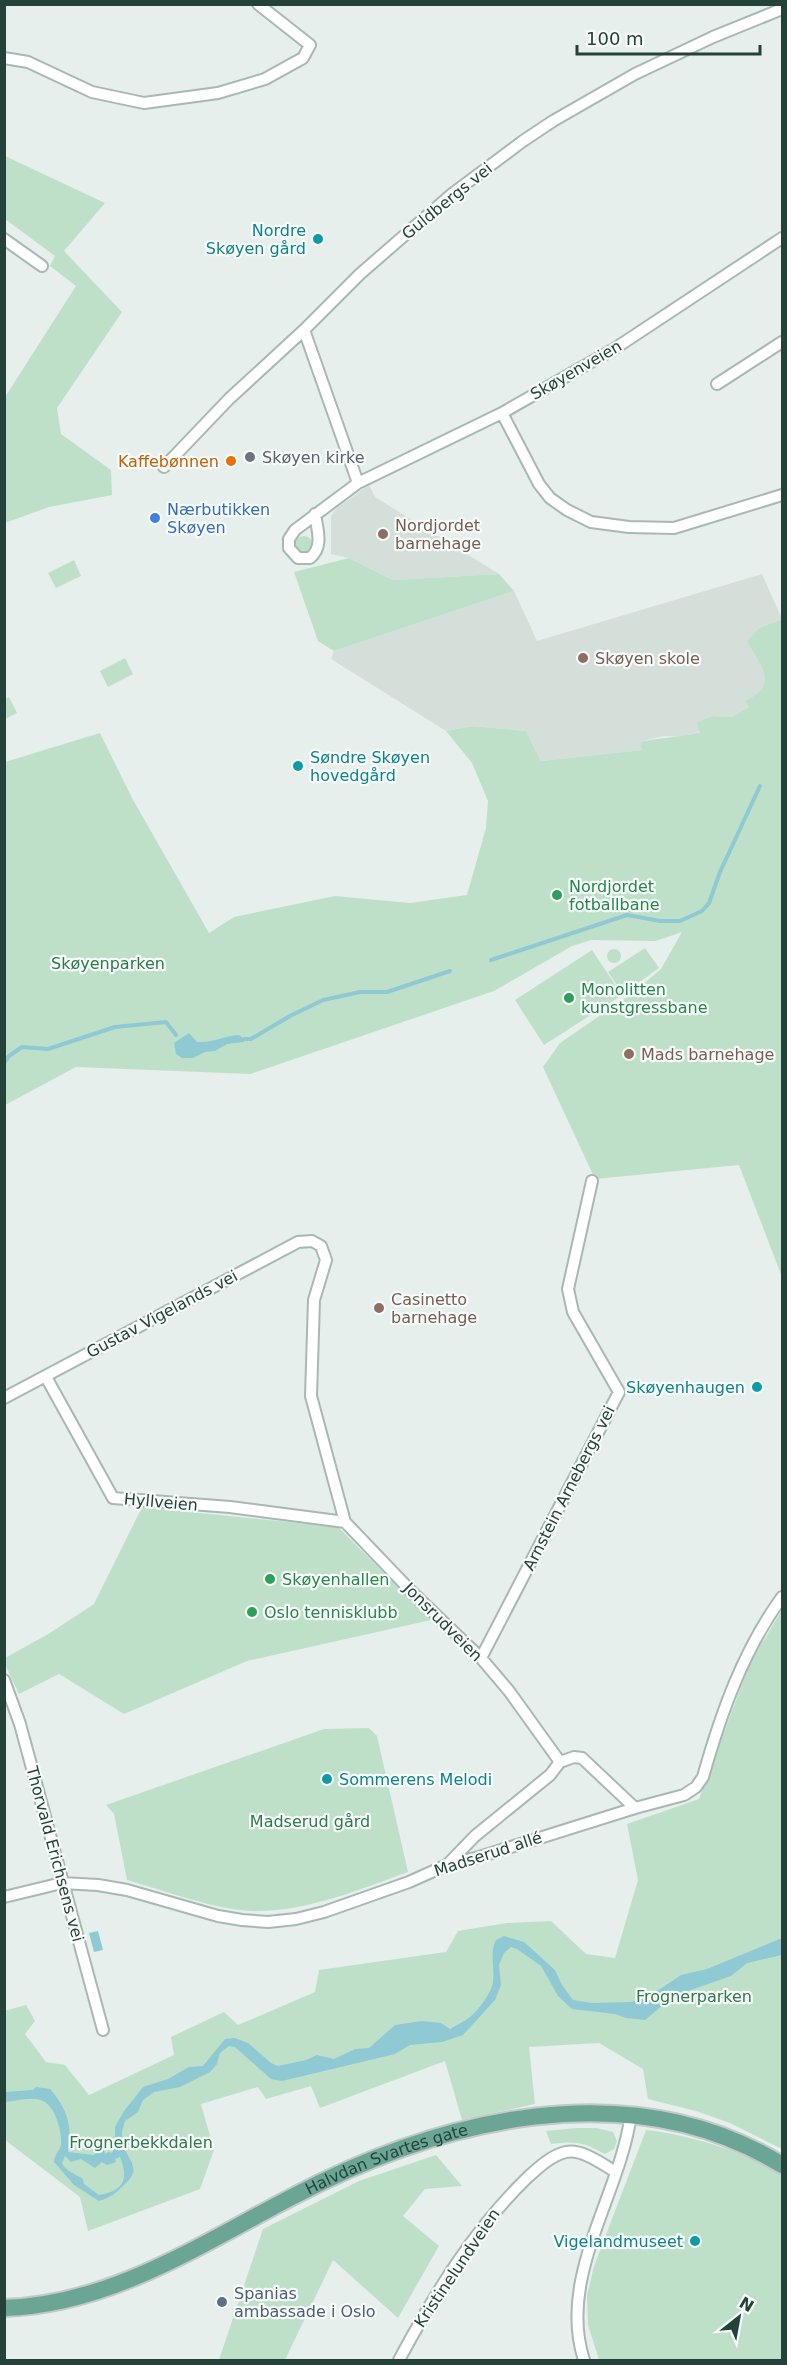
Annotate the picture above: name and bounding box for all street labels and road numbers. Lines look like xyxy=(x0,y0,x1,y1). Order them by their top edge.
street label: Guldbergs vei xyxy=(398,159,496,243)
street label: Skøyenveien xyxy=(527,336,625,404)
street label: Gustav Vigelands vei xyxy=(83,1266,241,1362)
street label: Arnstein Arnebergs vei xyxy=(519,1402,619,1574)
street label: Hyllveien xyxy=(123,1489,199,1515)
street label: Jonsrudveien xyxy=(399,1578,486,1665)
street label: Thorvald Erichsens vei xyxy=(22,1763,88,1944)
street label: Madserud allé xyxy=(432,1828,544,1880)
street label: Halvdan Svartes gate xyxy=(302,2120,470,2198)
street label: Kristinelundveien xyxy=(410,2205,504,2331)

